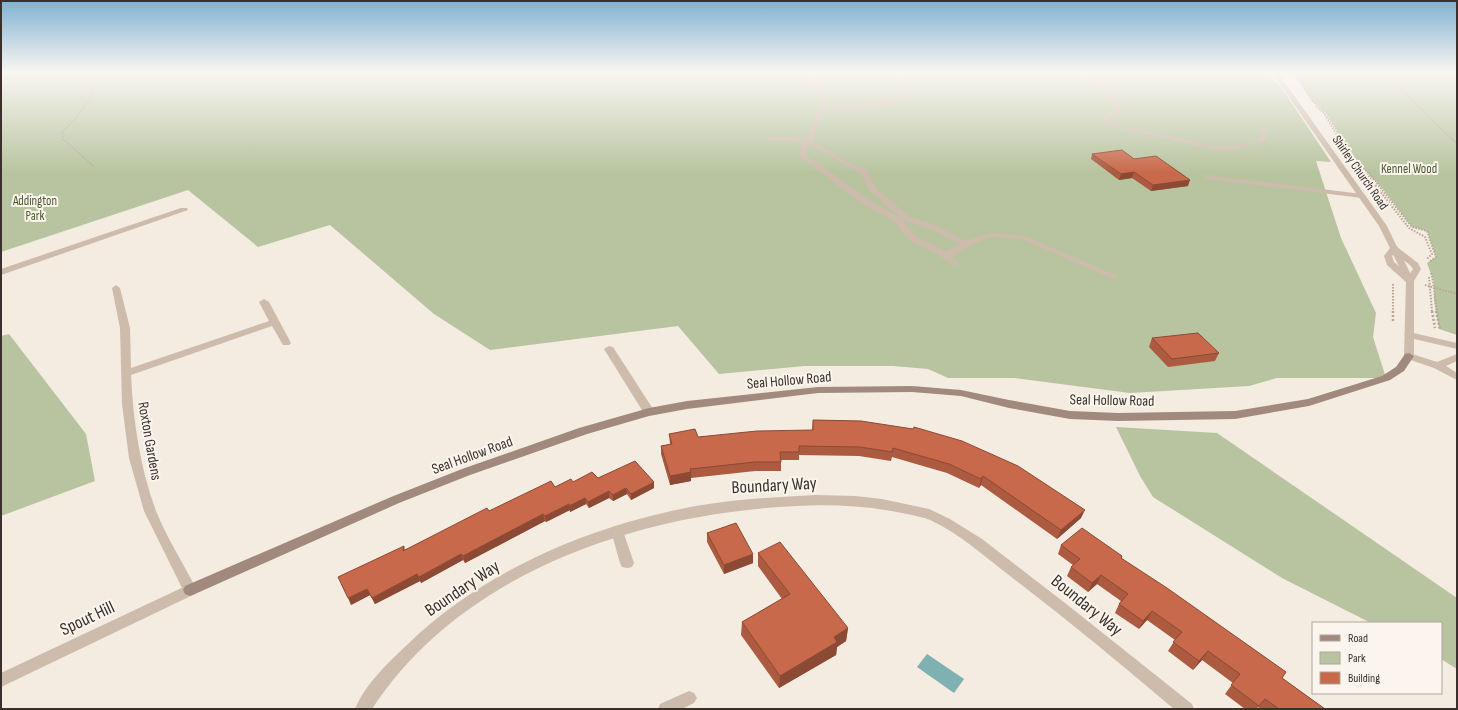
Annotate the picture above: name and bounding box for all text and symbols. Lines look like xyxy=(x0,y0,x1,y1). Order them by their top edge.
street label: Shirley Church Road xyxy=(1329,132,1392,213)
park label: Kennel Wood xyxy=(1381,161,1437,177)
park label: Addington Park xyxy=(12,193,57,224)
street label: Seal Hollow Road xyxy=(746,367,832,394)
street label: Seal Hollow Road xyxy=(1069,390,1155,411)
street label: Roxton Gardens xyxy=(133,400,166,482)
street label: Seal Hollow Road xyxy=(429,432,515,479)
street label: Boundary Way xyxy=(731,473,817,498)
street label: Boundary Way xyxy=(421,556,504,621)
street label: Boundary Way xyxy=(1047,570,1126,640)
street label: Spout Hill xyxy=(57,597,118,640)
legend xyxy=(1312,622,1442,694)
text: Road xyxy=(1348,631,1368,646)
text: Park xyxy=(1348,651,1366,666)
text: Building xyxy=(1348,671,1380,686)

